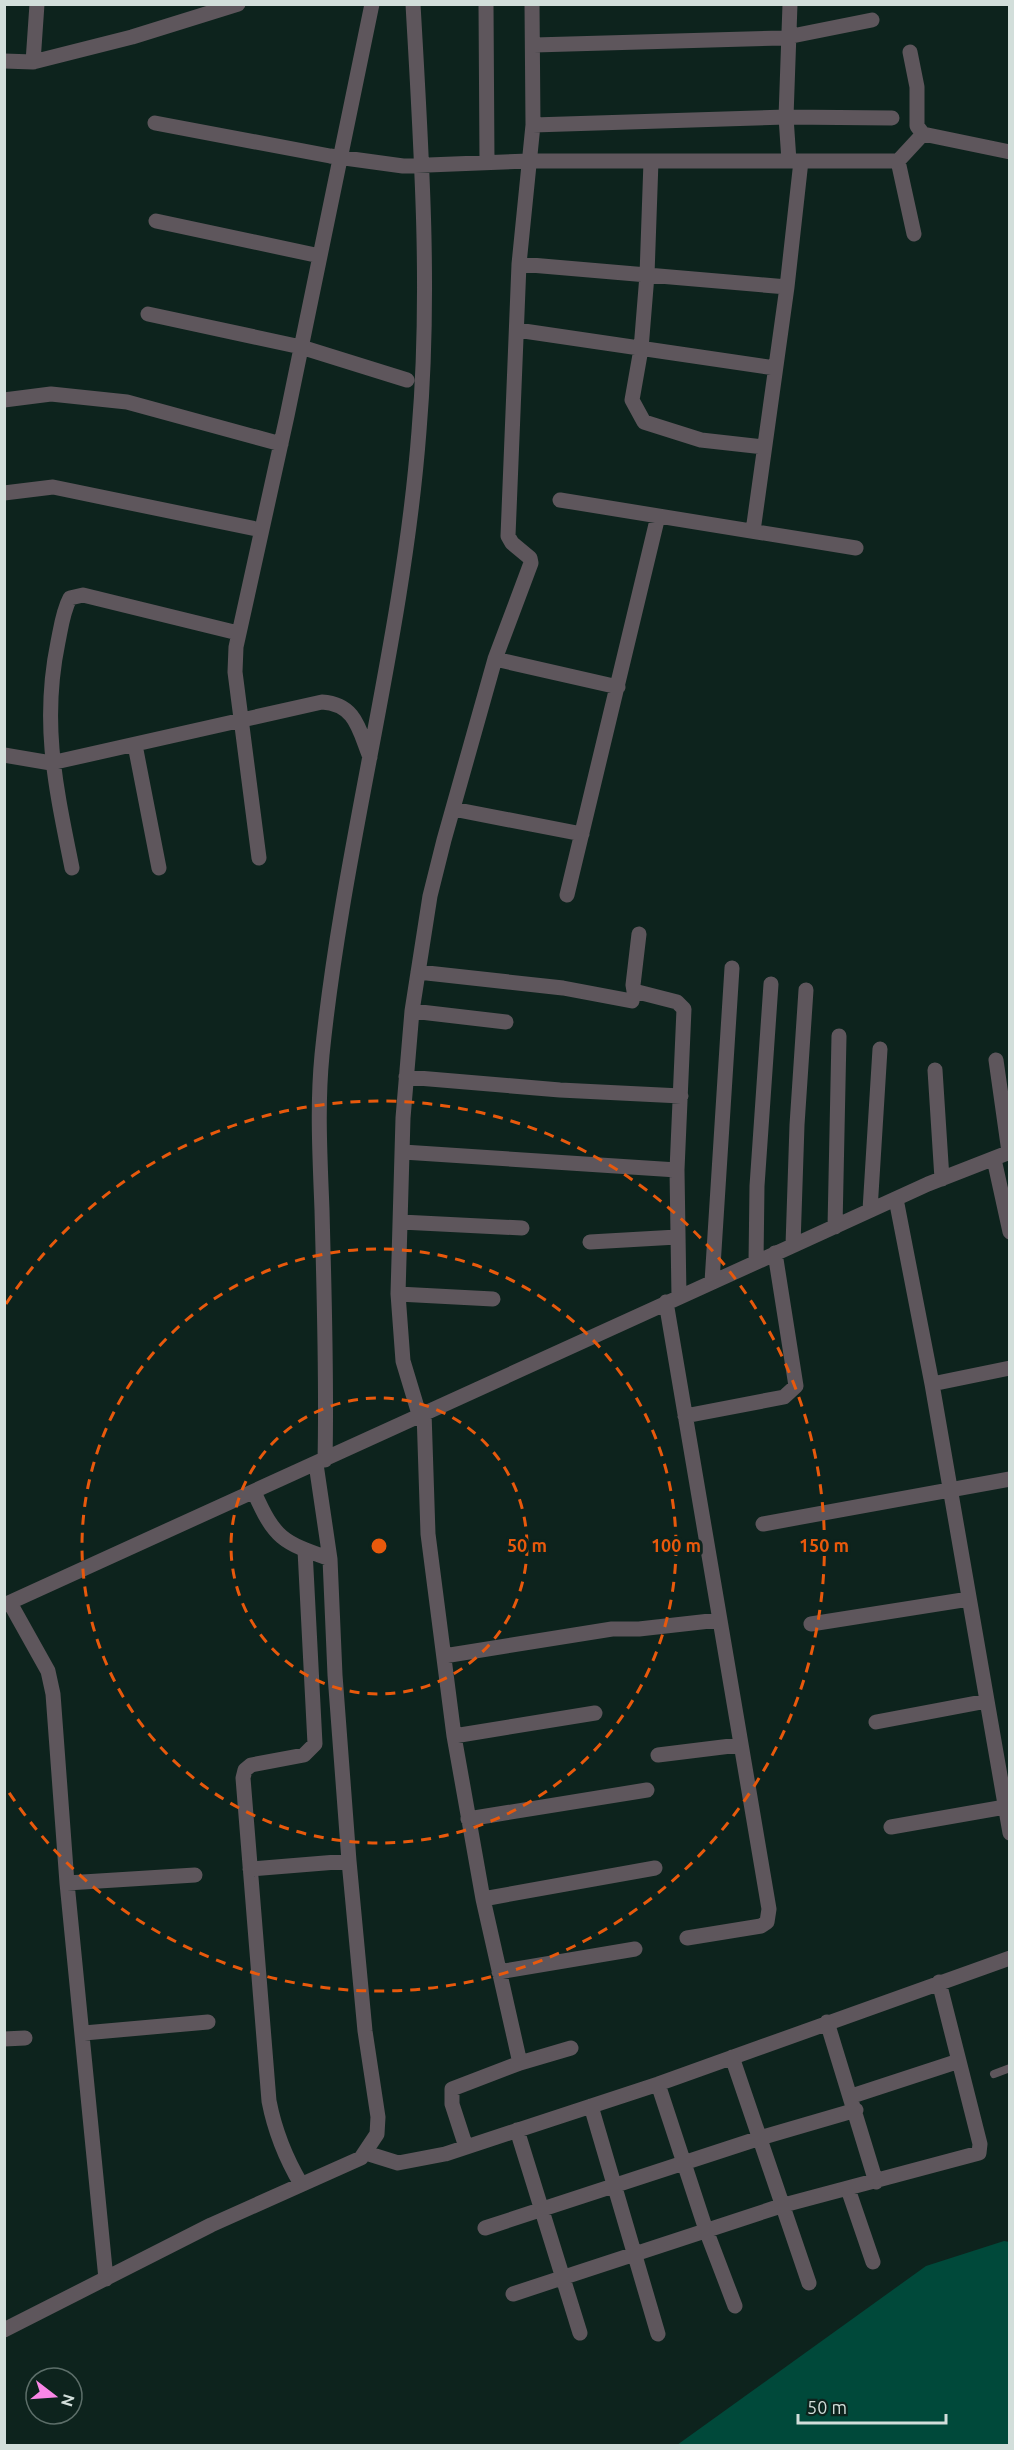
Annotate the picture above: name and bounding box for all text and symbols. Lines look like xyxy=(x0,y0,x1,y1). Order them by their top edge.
text: 50 m xyxy=(507,1535,547,1555)
text: 100 m xyxy=(651,1535,701,1555)
text: 150 m xyxy=(799,1535,849,1555)
centre of rings xyxy=(369,1536,389,1556)
north arrow xyxy=(24,2366,84,2426)
scale bar xyxy=(798,2387,946,2425)
text: N xyxy=(58,2392,79,2409)
text: 50 m xyxy=(807,2397,847,2417)

